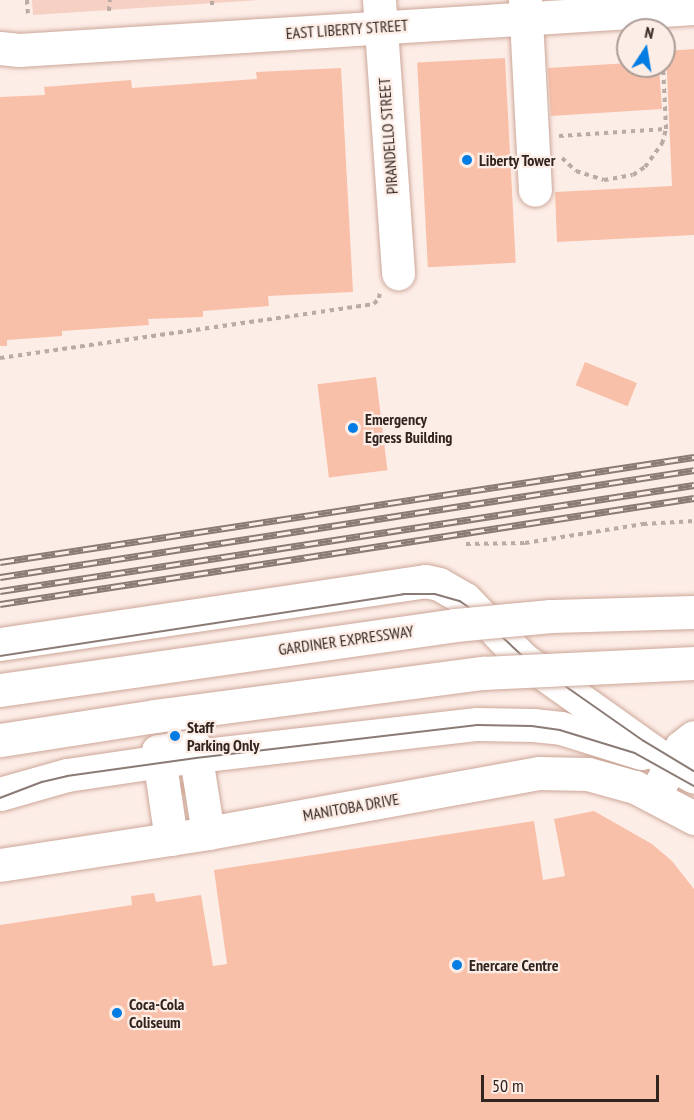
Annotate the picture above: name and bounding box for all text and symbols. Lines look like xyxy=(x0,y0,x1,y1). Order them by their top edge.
street label: EAST LIBERTY STREET xyxy=(285,15,409,43)
north arrow xyxy=(616,18,676,78)
text: N xyxy=(643,22,656,43)
street label: PIRANDELLO STREET xyxy=(374,77,402,195)
place label: Liberty Tower xyxy=(479,150,556,170)
marker: Liberty Tower xyxy=(460,153,474,167)
place label: Emergency Egress Building xyxy=(365,409,452,447)
marker: Emergency Egress Building xyxy=(346,421,360,435)
street label: GARDINER EXPRESSWAY xyxy=(277,621,415,659)
place label: Staff Parking Only xyxy=(187,717,260,755)
marker: Staff Parking Only xyxy=(168,729,182,743)
street label: MANITOBA DRIVE xyxy=(301,789,401,825)
place label: Enercare Centre xyxy=(469,955,559,975)
marker: Enercare Centre xyxy=(450,958,464,972)
place label: Coca-Cola Coliseum xyxy=(129,994,184,1032)
marker: Coca-Cola Coliseum xyxy=(110,1006,124,1020)
scale bar xyxy=(484,1063,662,1101)
text: 50 m xyxy=(492,1074,524,1097)

